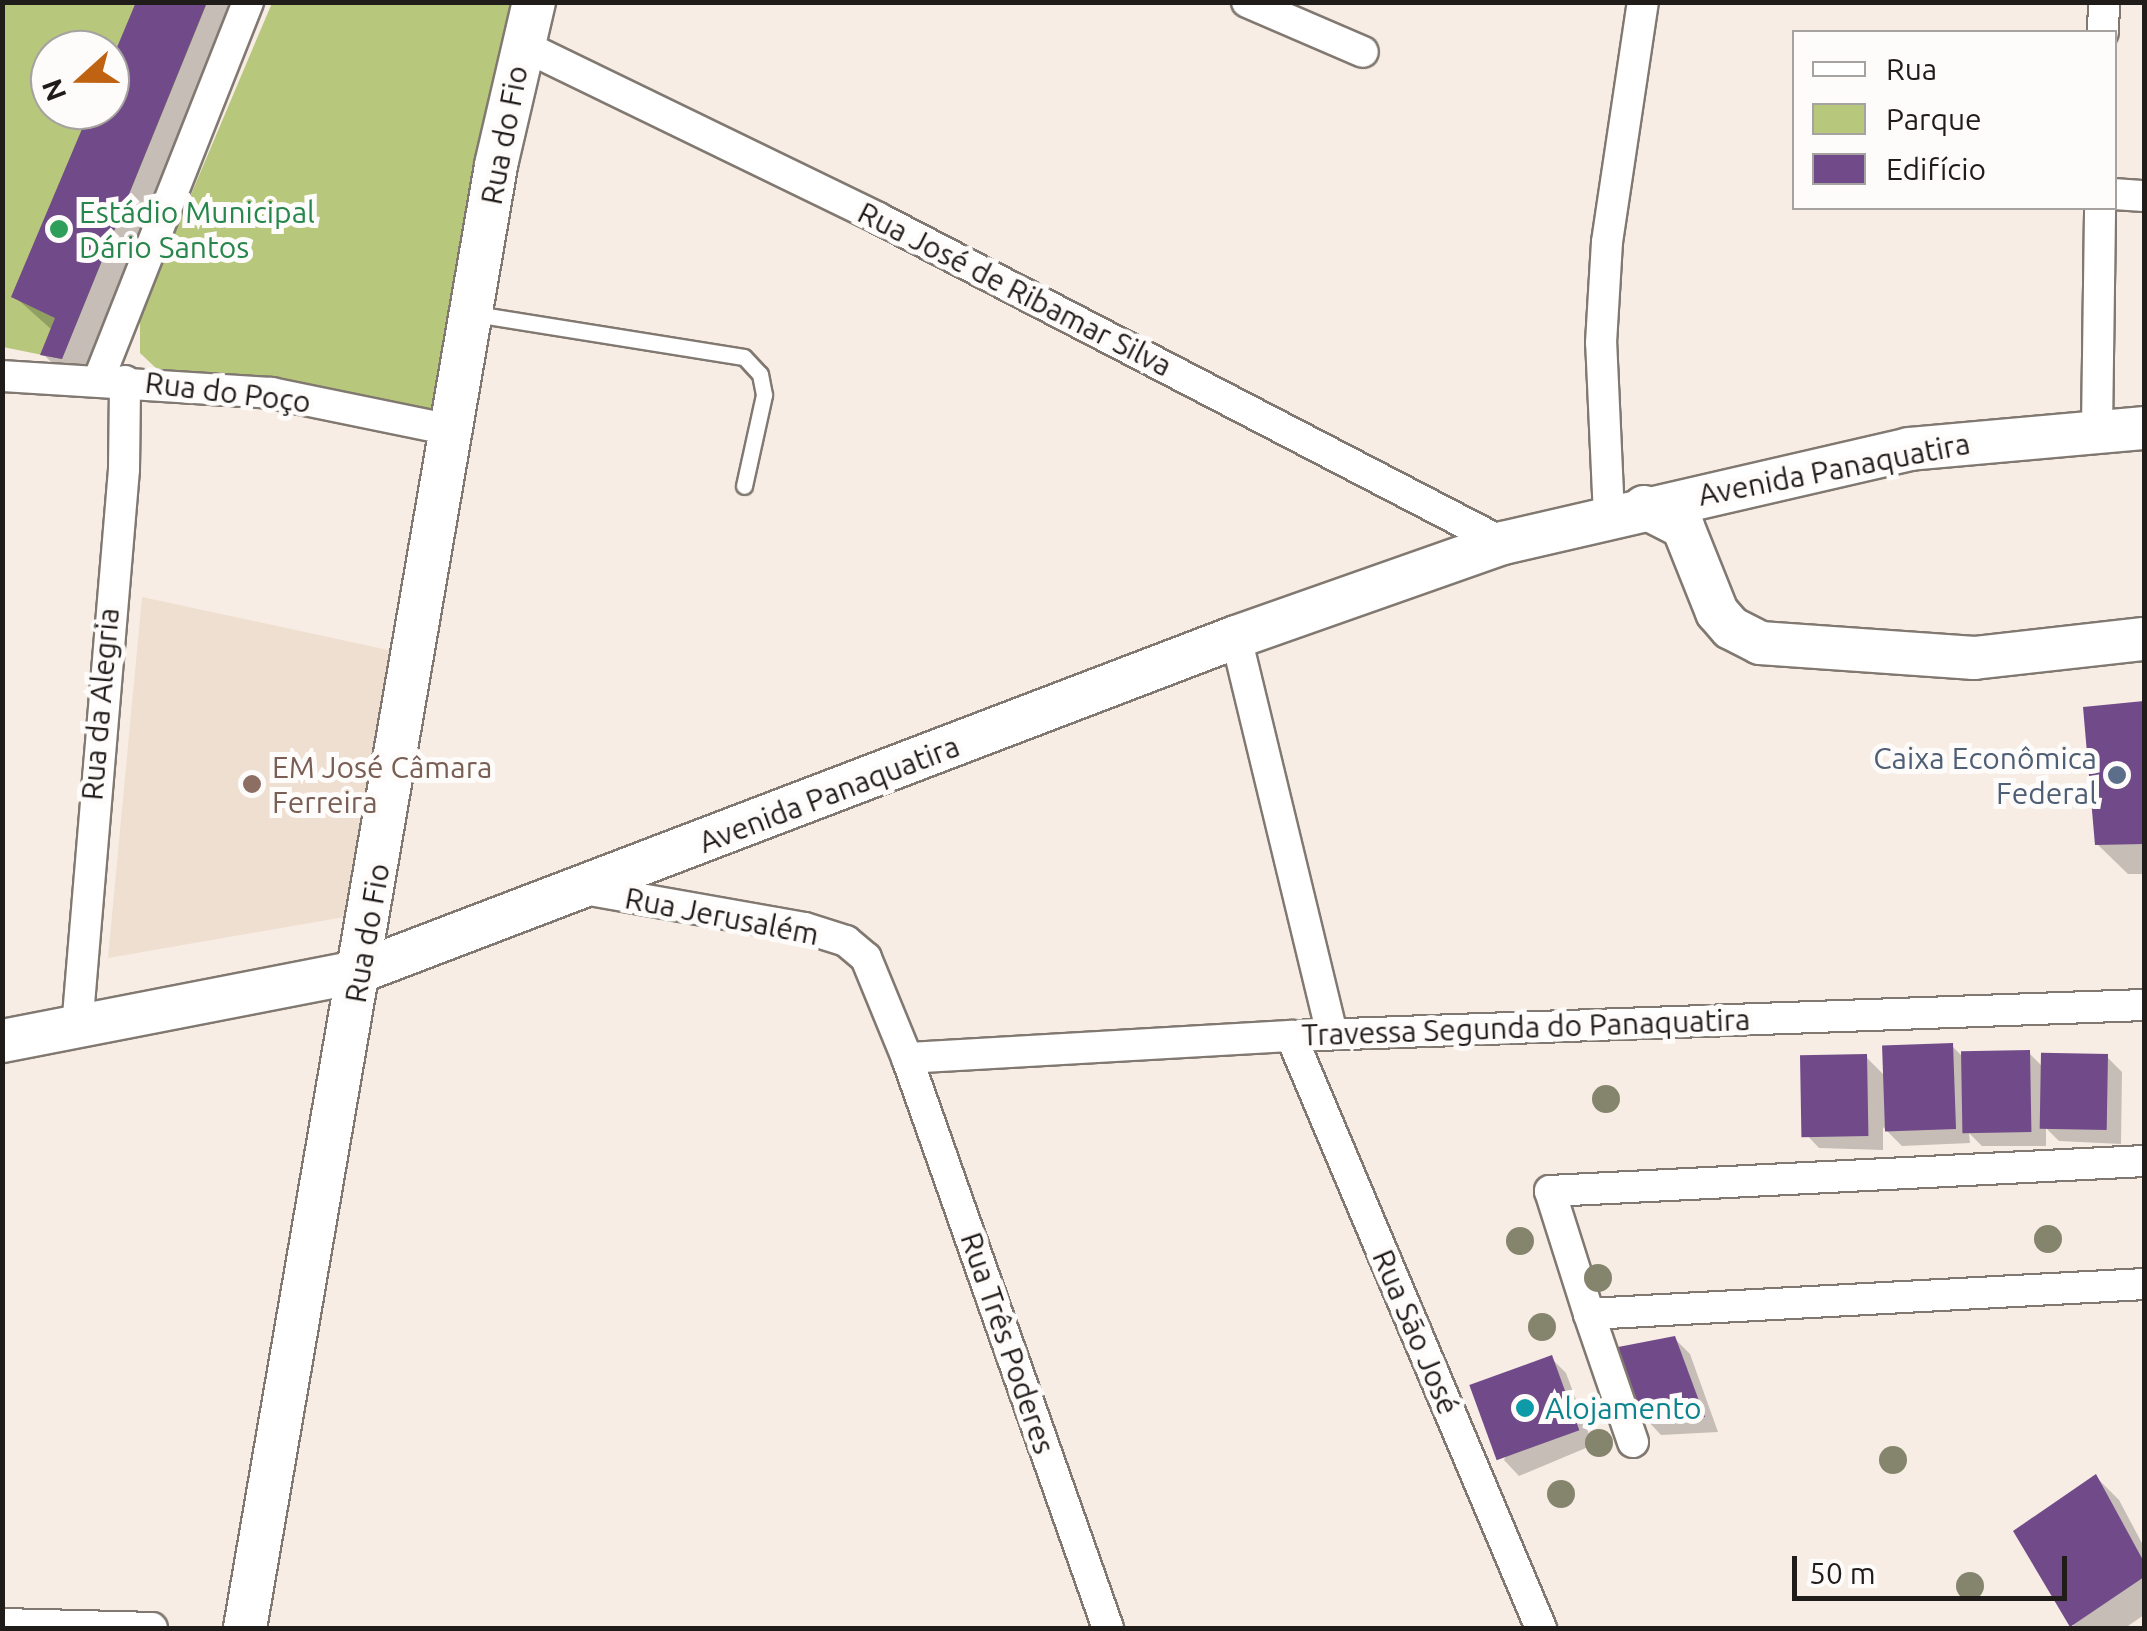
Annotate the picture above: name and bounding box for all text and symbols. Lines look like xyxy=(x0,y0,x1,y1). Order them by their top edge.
north arrow xyxy=(30,30,130,130)
legend xyxy=(1792,30,2117,210)
text: Rua xyxy=(1886,52,1937,86)
street label: Rua do Fio xyxy=(473,63,535,207)
text: N xyxy=(35,75,72,106)
text: Parque xyxy=(1886,102,1982,136)
text: Edifício xyxy=(1886,152,1986,186)
place label: Estádio Municipal Dário Santos xyxy=(79,194,315,264)
street label: Rua José de Ribamar Silva xyxy=(852,194,1178,384)
marker: Estádio Municipal Dário Santos xyxy=(48,218,70,240)
street label: Rua do Poço xyxy=(143,364,313,420)
street label: Avenida Panaquatira xyxy=(1695,425,1973,513)
street label: Rua da Alegria xyxy=(74,606,126,802)
street label: Avenida Panaquatira xyxy=(694,728,964,860)
place label: Caixa Econômica Federal xyxy=(1873,740,2097,810)
place label: EM José Câmara Ferreira xyxy=(272,749,492,820)
marker: Caixa Econômica Federal xyxy=(2106,764,2128,786)
marker: EM José Câmara Ferreira xyxy=(241,773,263,795)
street label: Rua do Fio xyxy=(337,861,397,1005)
street label: Rua Jerusalém xyxy=(622,880,822,952)
street label: Travessa Segunda do Panaquatira xyxy=(1301,1001,1751,1053)
street label: Rua Três Poderes xyxy=(953,1228,1063,1458)
street label: Rua São José xyxy=(1365,1244,1467,1420)
place label: Alojamento xyxy=(1545,1390,1701,1426)
marker: Alojamento xyxy=(1514,1397,1536,1419)
scale bar xyxy=(1797,1536,2072,1598)
text: 50 m xyxy=(1809,1556,1876,1590)

